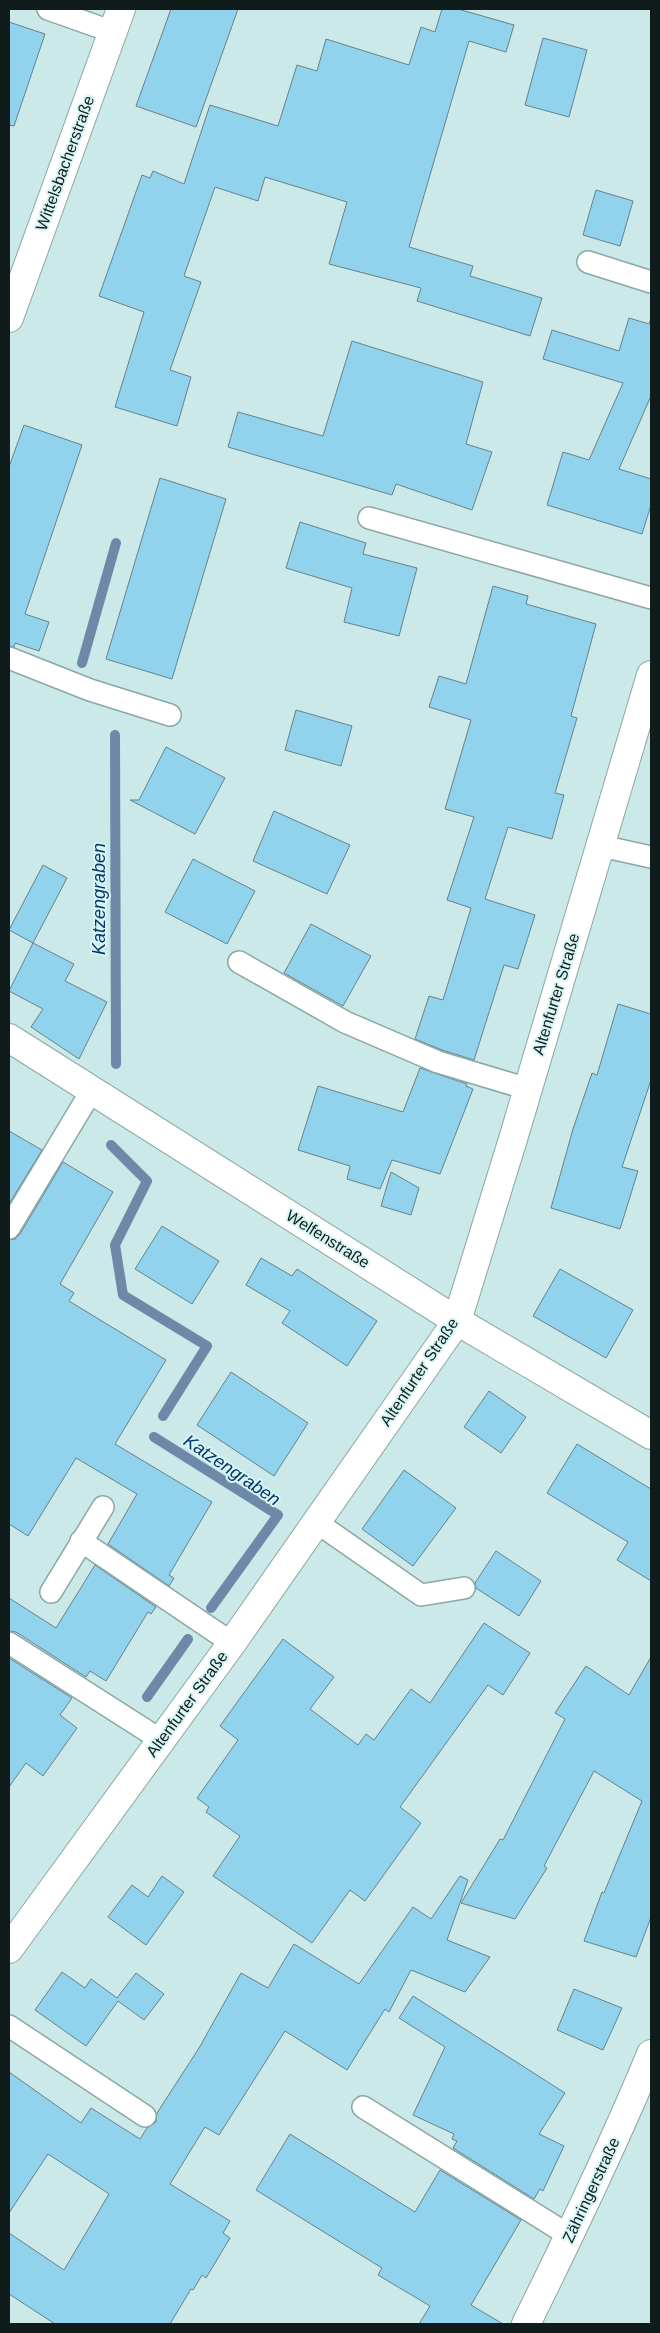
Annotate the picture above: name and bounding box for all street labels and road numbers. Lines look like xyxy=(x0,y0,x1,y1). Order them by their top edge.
street label: Wittelsbacherstraße xyxy=(33,93,97,233)
street label: Altenfurter Straße xyxy=(529,931,583,1057)
street label: Welfenstraße xyxy=(283,1207,373,1271)
street label: Altenfurter Straße xyxy=(377,1315,461,1429)
street label: Altenfurter Straße xyxy=(143,1648,231,1760)
street label: Zähringerstraße xyxy=(559,2135,623,2245)

